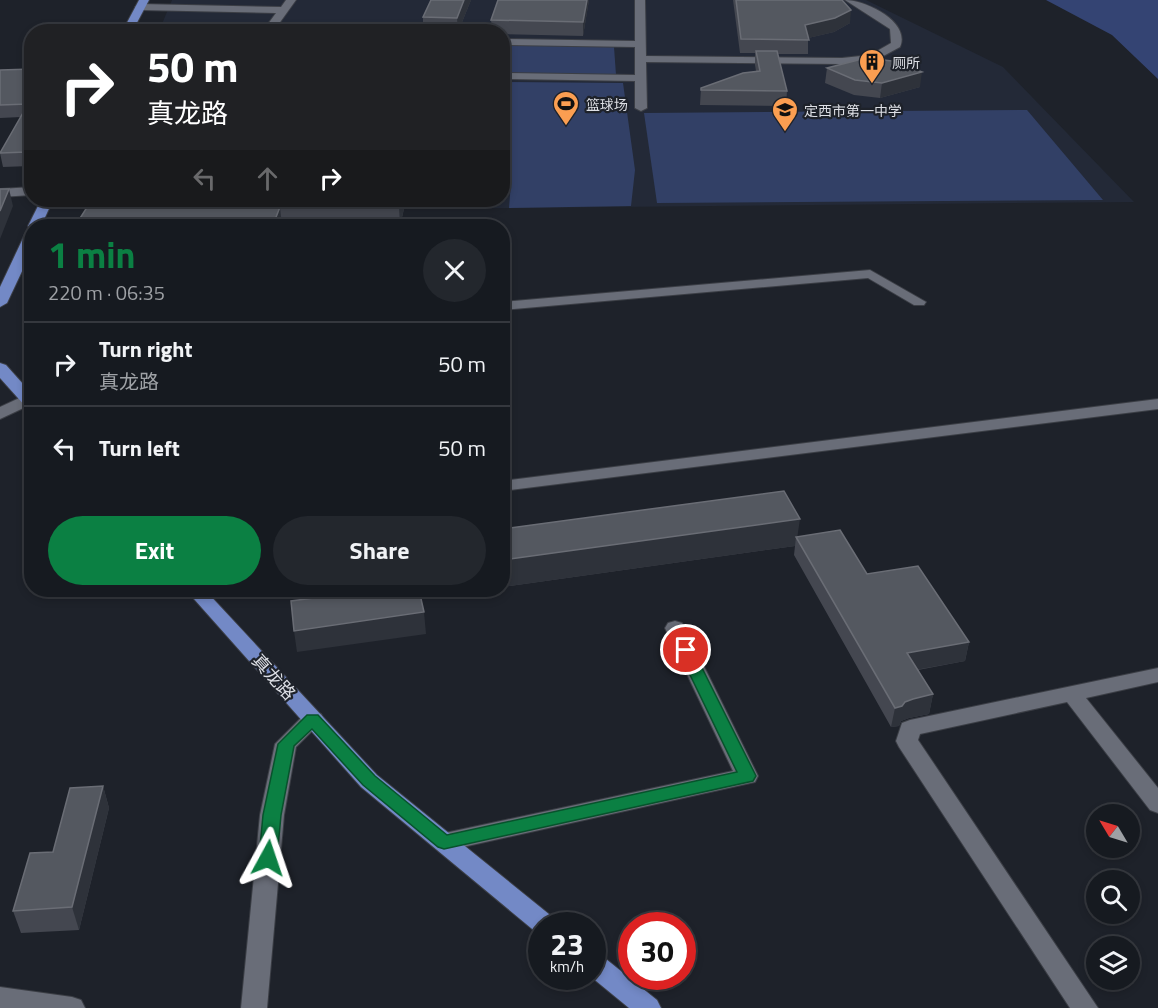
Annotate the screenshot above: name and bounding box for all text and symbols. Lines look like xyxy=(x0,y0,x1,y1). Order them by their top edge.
text: 50 m xyxy=(147,34,239,98)
building icon: 厕所 xyxy=(857,47,887,85)
icon: right xyxy=(48,48,126,126)
place label: 厕所 xyxy=(892,52,920,73)
sports icon: 篮球场 xyxy=(551,89,581,127)
text: 真龙路 xyxy=(147,92,228,133)
place label: 篮球场 xyxy=(586,94,628,115)
school or university icon: 定西市第一中学 xyxy=(770,95,800,133)
place label: 定西市第一中学 xyxy=(804,100,902,121)
icon: left xyxy=(188,162,221,195)
icon: ahead xyxy=(251,162,284,195)
icon: right xyxy=(314,162,347,195)
text: 1 min xyxy=(48,227,135,282)
button: close xyxy=(423,239,486,302)
text: 220 m · 06:35 xyxy=(48,277,165,308)
text: Turn right xyxy=(99,332,193,366)
text: 50 m xyxy=(438,347,486,381)
icon: right xyxy=(48,348,81,381)
text: 真龙路 xyxy=(99,366,159,397)
text: Turn left xyxy=(99,431,180,465)
text: 50 m xyxy=(438,431,486,465)
icon: left xyxy=(48,432,81,465)
button: Exit xyxy=(48,516,261,585)
button: Share xyxy=(273,516,486,585)
pin xyxy=(660,624,711,675)
icon: arrive xyxy=(669,633,702,666)
street label: 真龙路 xyxy=(246,648,302,706)
north arrow xyxy=(1086,804,1140,858)
map controls xyxy=(1086,804,1140,990)
position arrow xyxy=(236,826,300,890)
button: search xyxy=(1086,870,1140,924)
speed limit sign: 30 xyxy=(618,912,696,990)
text: 23 xyxy=(550,921,584,967)
button: layers xyxy=(1086,936,1140,990)
text: km/h xyxy=(550,955,584,978)

